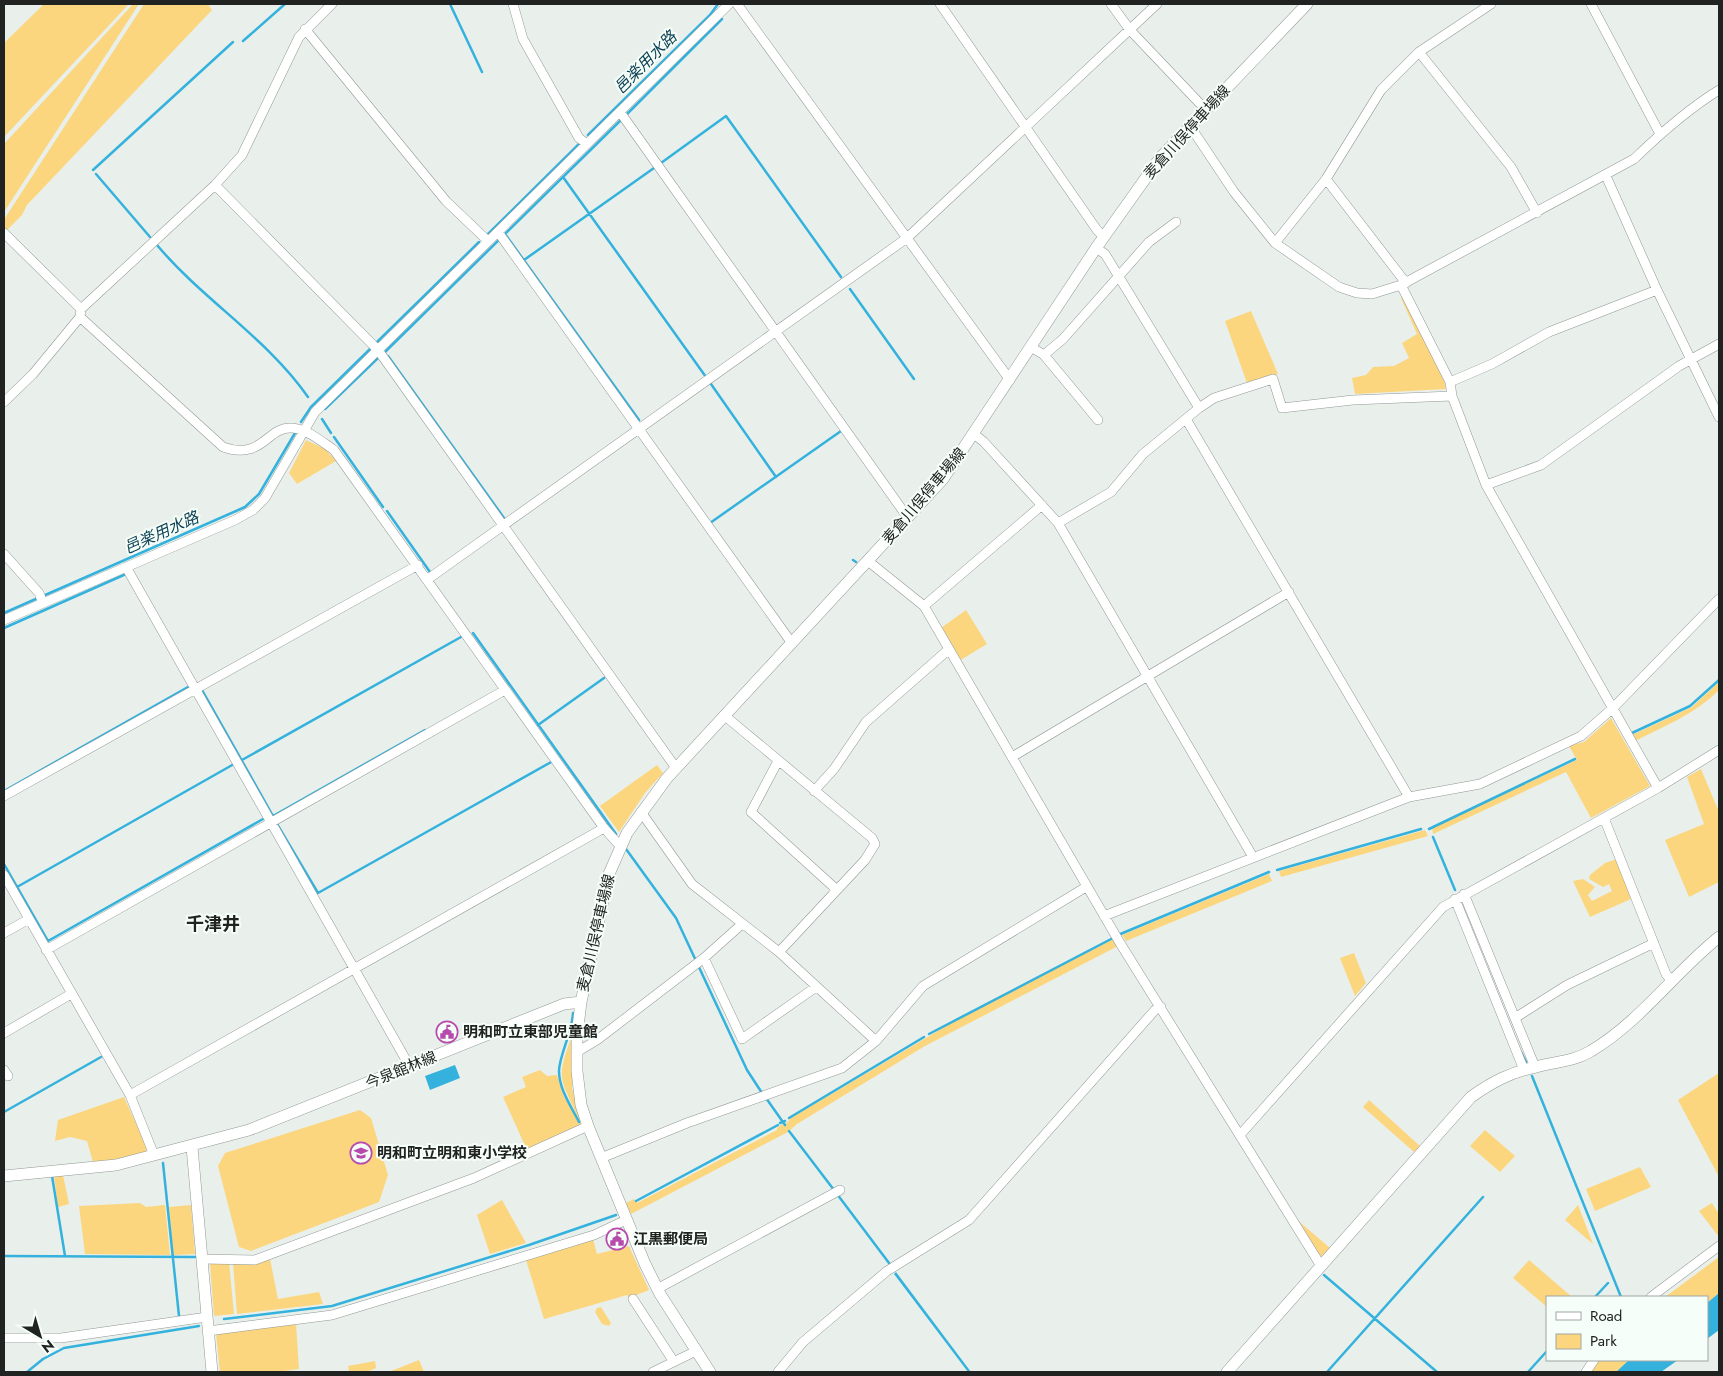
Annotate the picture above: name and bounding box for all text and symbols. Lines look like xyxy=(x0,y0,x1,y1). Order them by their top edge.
water label: 邑楽用水路 xyxy=(609,25,683,99)
street label: 麦倉川俣停車場線 xyxy=(1139,80,1235,184)
street label: 麦倉川俣停車場線 xyxy=(877,443,971,549)
water label: 邑楽用水路 xyxy=(120,505,204,559)
street label: 麦倉川俣停車場線 xyxy=(572,872,620,994)
district label: 千津井 xyxy=(186,911,240,937)
public building icon: 明和町立東部児童館 xyxy=(435,1020,459,1044)
place label: 明和町立東部児童館 xyxy=(463,1021,598,1043)
street label: 今泉館林線 xyxy=(362,1046,440,1094)
school or university icon: 明和町立明和東小学校 xyxy=(349,1141,373,1165)
place label: 明和町立明和東小学校 xyxy=(377,1142,527,1164)
public building icon: 江黒郵便局 xyxy=(605,1227,629,1251)
place label: 江黒郵便局 xyxy=(633,1228,708,1250)
legend xyxy=(1546,1296,1708,1361)
text: Road xyxy=(1590,1305,1622,1327)
north arrow xyxy=(15,1311,65,1361)
text: Park xyxy=(1590,1330,1617,1352)
text: N xyxy=(37,1335,59,1358)

